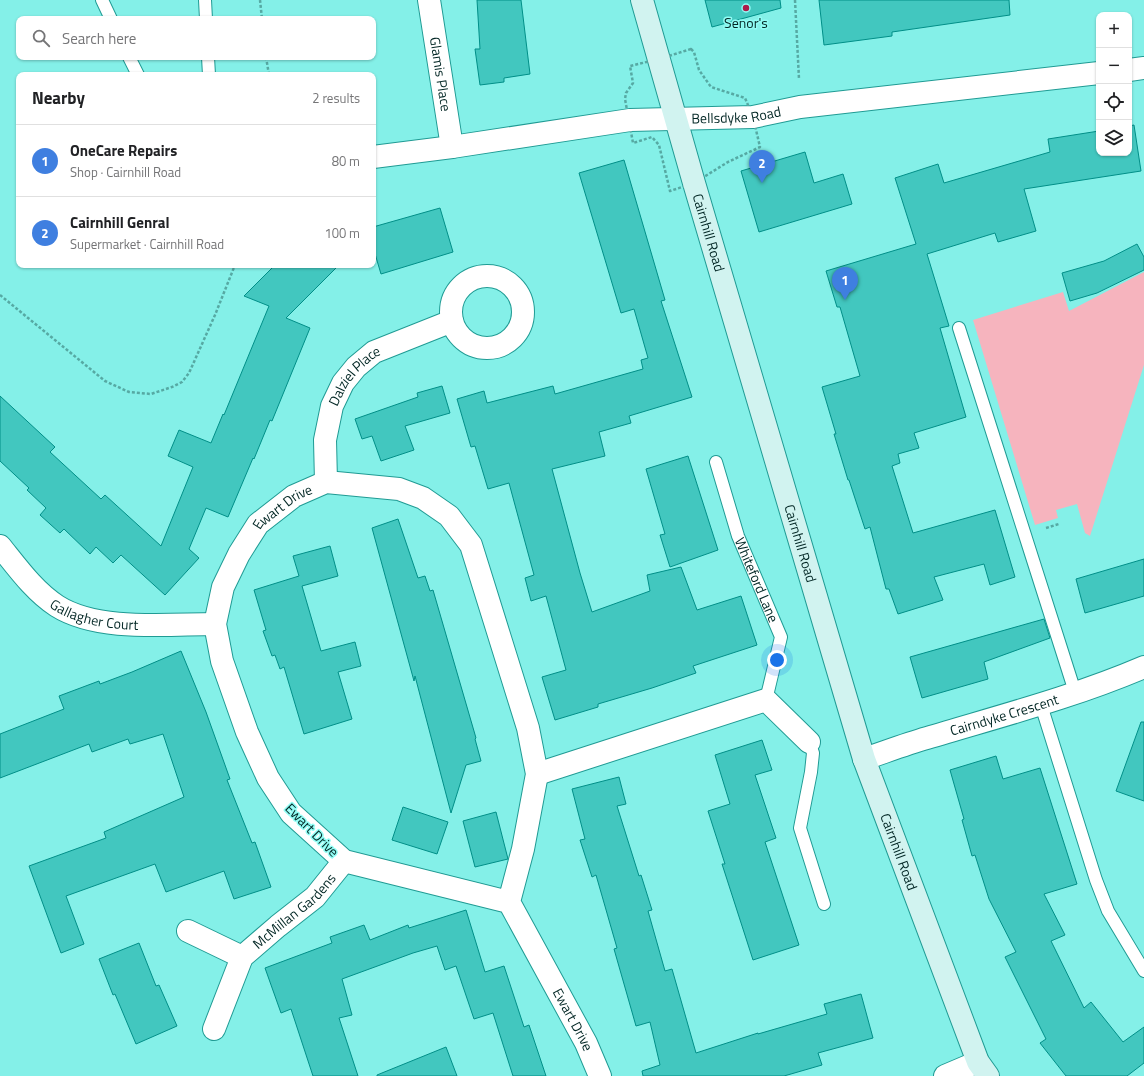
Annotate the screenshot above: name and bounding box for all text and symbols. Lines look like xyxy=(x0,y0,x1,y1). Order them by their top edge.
marker: Senor's xyxy=(741,3,751,13)
place label: Senor's xyxy=(724,12,768,33)
map controls xyxy=(1096,12,1132,156)
button: + xyxy=(1096,12,1132,48)
search box xyxy=(16,16,376,60)
icon: search xyxy=(30,27,52,49)
text: Search here xyxy=(62,27,136,50)
street label: Glamis Place xyxy=(425,35,457,113)
button: − xyxy=(1096,48,1132,84)
button: locate xyxy=(1096,84,1132,120)
text: Nearby xyxy=(32,85,85,111)
text: 2 results xyxy=(312,88,360,108)
street label: Bellsdyke Road xyxy=(691,100,783,129)
button: layers xyxy=(1096,120,1132,156)
text: OneCare Repairs xyxy=(70,139,177,162)
pin: 2 xyxy=(749,150,775,183)
text: 1 xyxy=(41,151,49,171)
text: 80 m xyxy=(332,151,360,171)
text: Shop · Cairnhill Road xyxy=(70,162,181,182)
street label: Cairnhill Road xyxy=(688,191,731,274)
text: Cairnhill Genral xyxy=(70,211,170,234)
text: 2 xyxy=(41,223,49,243)
text: 100 m xyxy=(324,223,360,243)
text: Supermarket · Cairnhill Road xyxy=(70,234,224,254)
pin: 1 xyxy=(832,267,858,300)
street label: Dalziel Place xyxy=(323,340,383,409)
street label: Ewart Drive xyxy=(246,478,315,533)
street label: Cairnhill Road xyxy=(779,502,822,585)
street label: Whiteford Lane xyxy=(730,534,785,626)
street label: Gallagher Court xyxy=(46,593,139,635)
your location xyxy=(767,650,787,670)
street label: Cairndyke Crescent xyxy=(947,688,1061,741)
street label: Ewart Drive xyxy=(281,798,344,861)
street label: Cairnhill Road xyxy=(875,810,923,893)
street label: McMillan Gardens xyxy=(248,868,340,954)
street label: Ewart Drive xyxy=(548,984,599,1054)

